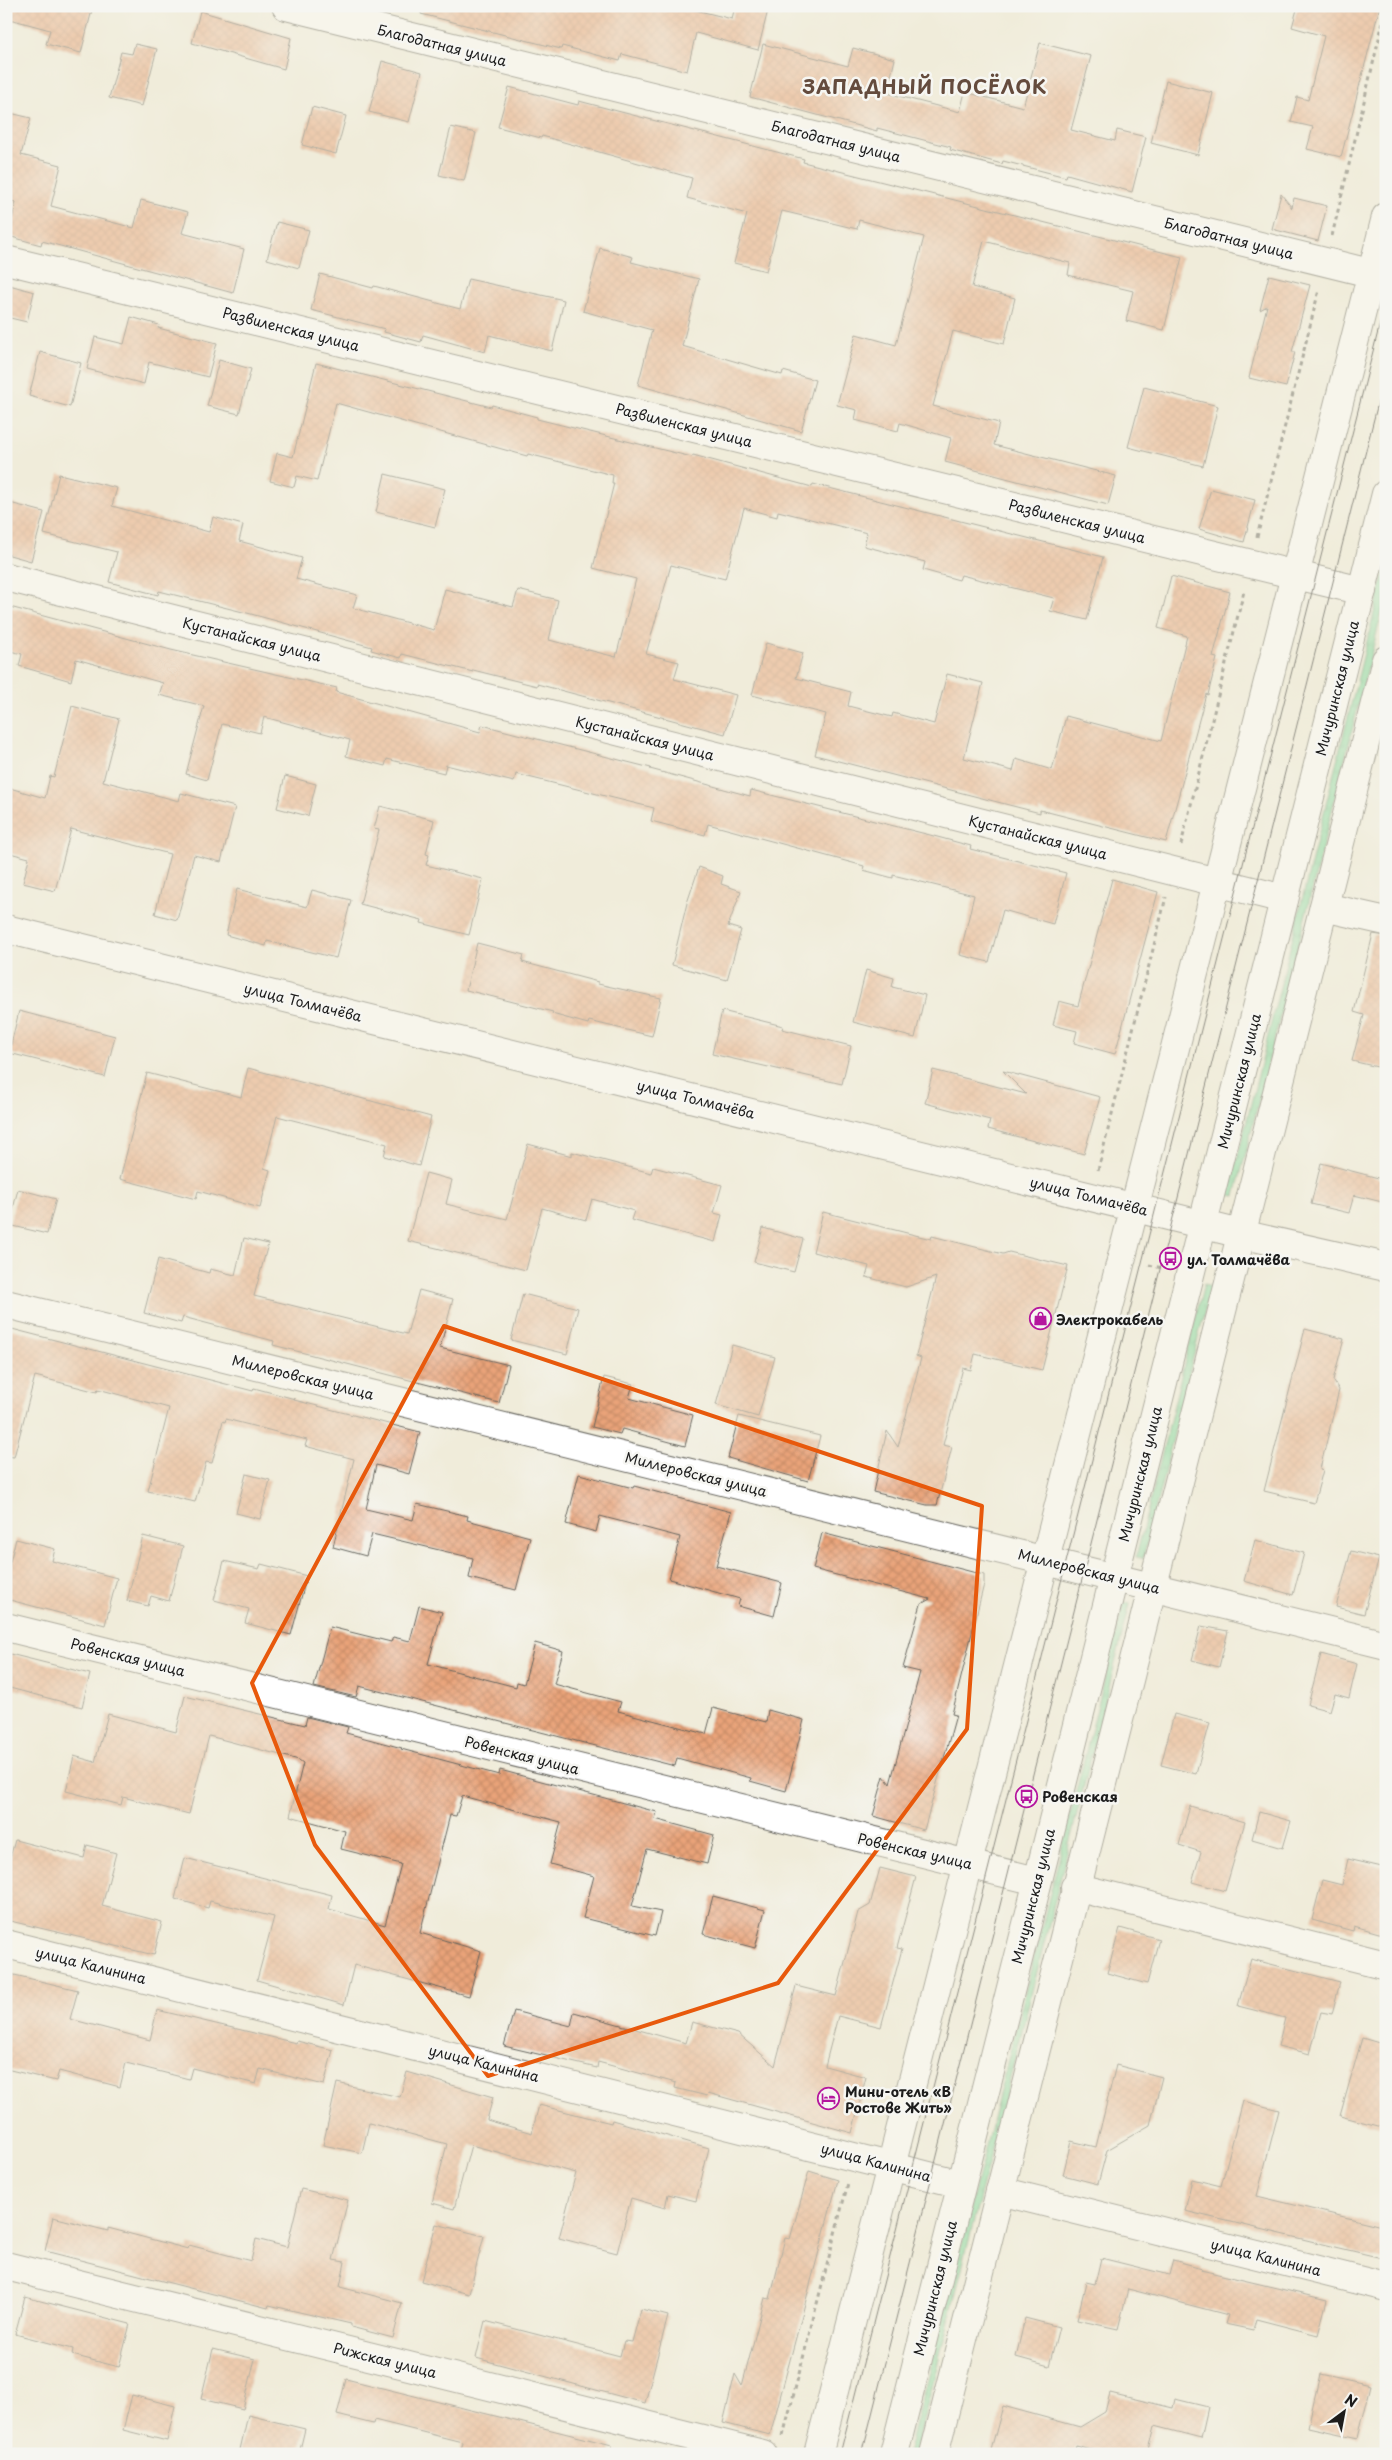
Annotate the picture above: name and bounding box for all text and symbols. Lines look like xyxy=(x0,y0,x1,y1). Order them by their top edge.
street label: Благодатная улица xyxy=(375,19,509,71)
district label: ЗАПАДНЫЙ ПОСЁЛОК xyxy=(802,72,1047,100)
street label: Благодатная улица xyxy=(769,115,903,167)
street label: Благодатная улица xyxy=(1162,212,1296,264)
street label: Развиленская улица xyxy=(220,302,362,356)
street label: Развиленская улица xyxy=(613,398,755,452)
street label: Развиленская улица xyxy=(1006,494,1148,548)
street label: Кустанайская улица xyxy=(181,612,324,666)
street label: Мичуринская улица xyxy=(1310,618,1364,758)
street label: Кустанайская улица xyxy=(574,711,717,765)
street label: Кустанайская улица xyxy=(967,810,1110,864)
street label: улица Толмачёва xyxy=(242,977,364,1027)
street label: Мичуринская улица xyxy=(1212,1011,1266,1151)
street label: улица Толмачёва xyxy=(635,1074,757,1124)
street label: улица Толмачёва xyxy=(1028,1171,1150,1221)
bus stop icon: ул. Толмачёва xyxy=(1159,1247,1183,1271)
place label: ул. Толмачёва xyxy=(1187,1249,1290,1270)
shop icon: Электрокабель xyxy=(1028,1307,1052,1331)
place label: Электрокабель xyxy=(1056,1309,1164,1330)
street label: Миллеровская улица xyxy=(230,1349,376,1405)
street label: Мичуринская улица xyxy=(1113,1404,1167,1544)
street label: Миллеровская улица xyxy=(623,1446,769,1502)
street label: Миллеровская улица xyxy=(1016,1543,1162,1599)
street label: Ровенская улица xyxy=(69,1633,188,1681)
street label: Ровенская улица xyxy=(463,1731,582,1779)
bus stop icon: Ровенская xyxy=(1014,1784,1038,1808)
place label: Ровенская xyxy=(1042,1786,1118,1807)
street label: Мичуринская улица xyxy=(1006,1826,1060,1966)
street label: Ровенская улица xyxy=(856,1828,975,1874)
street label: улица Калинина xyxy=(34,1941,149,1989)
street label: улица Калинина xyxy=(427,2039,542,2087)
place label: Мини-отель «В Ростове Жить» xyxy=(845,2081,952,2118)
hotel icon: Мини-отель «В Ростове Жить» xyxy=(817,2087,841,2111)
street label: улица Калинина xyxy=(819,2137,934,2187)
street label: Мичуринская улица xyxy=(908,2218,962,2358)
street label: улица Калинина xyxy=(1209,2233,1324,2281)
street label: Рижская улица xyxy=(331,2337,439,2383)
north arrow xyxy=(1320,2388,1370,2438)
text: N xyxy=(1341,2389,1361,2412)

